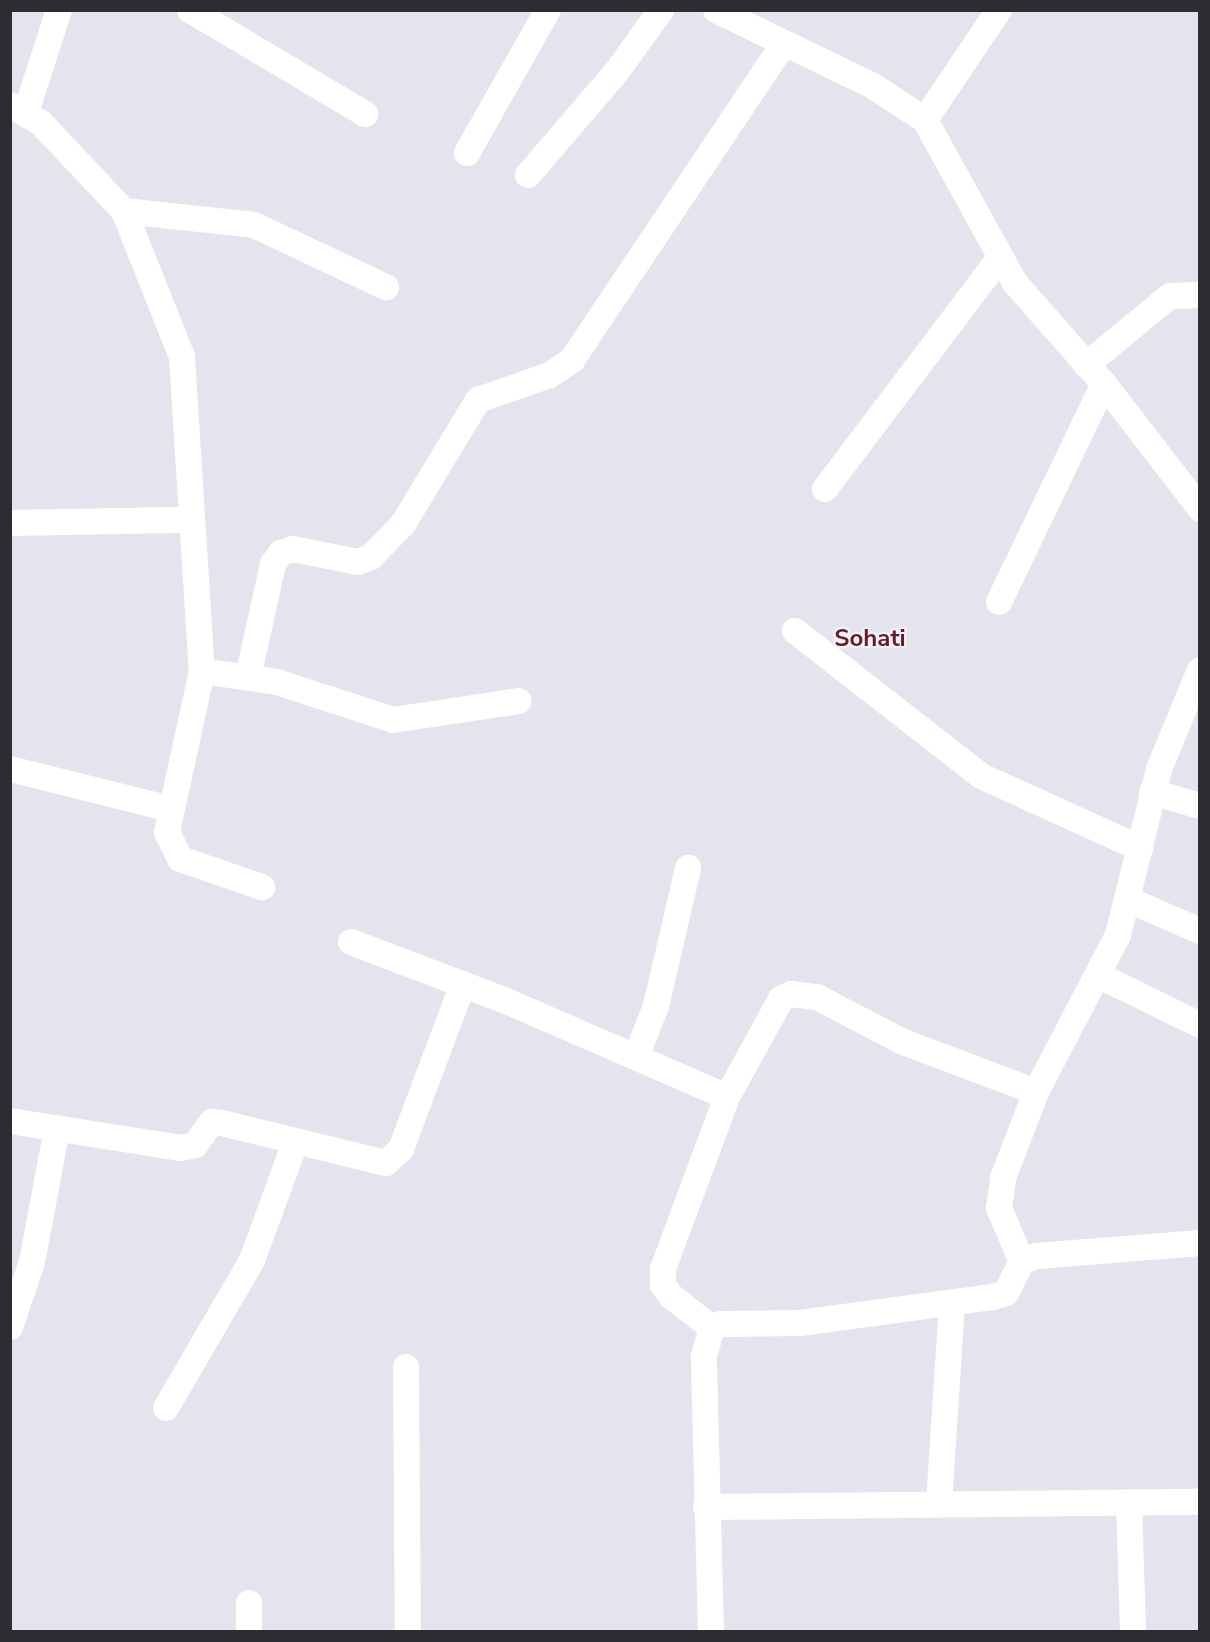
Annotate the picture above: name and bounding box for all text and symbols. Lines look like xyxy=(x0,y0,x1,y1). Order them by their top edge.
district label: Sohati xyxy=(834,625,906,653)

